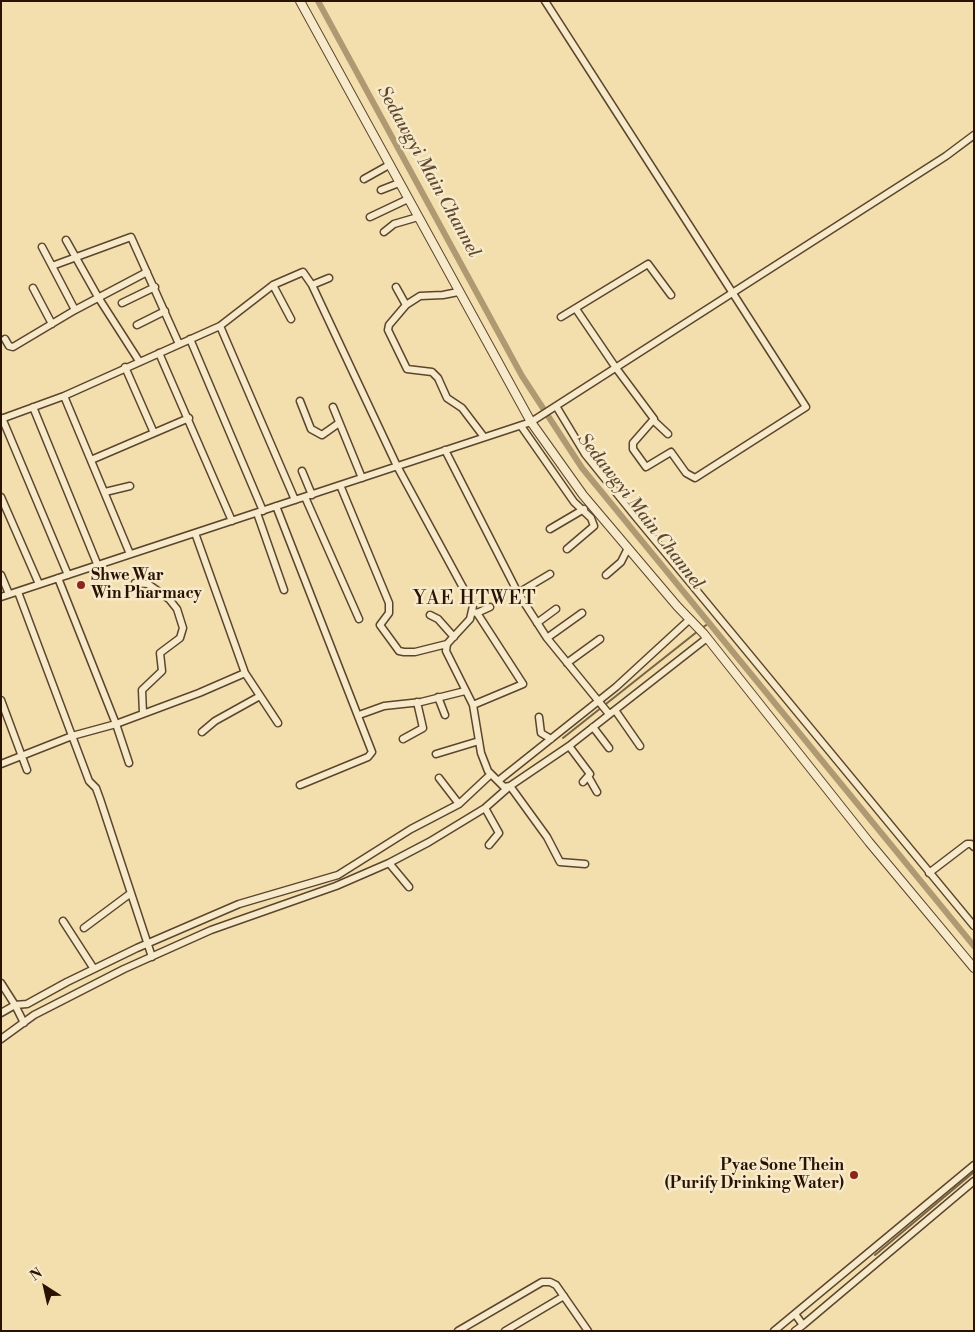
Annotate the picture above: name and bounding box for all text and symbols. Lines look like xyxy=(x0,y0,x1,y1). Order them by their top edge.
water label: Sedawgyi Main Channel xyxy=(372,82,484,262)
water label: Sedawgyi Main Channel xyxy=(572,429,708,595)
place label: Shwe War Win Pharmacy xyxy=(91,566,202,604)
marker: Shwe War Win Pharmacy xyxy=(75,579,87,591)
district label: YAE HTWET xyxy=(412,588,538,610)
place label: Pyae Sone Thein (Purify Drinking Water) xyxy=(665,1156,844,1194)
marker: Pyae Sone Thein (Purify Drinking Water) xyxy=(848,1169,860,1181)
north arrow xyxy=(20,1262,70,1312)
text: N xyxy=(27,1264,46,1285)

